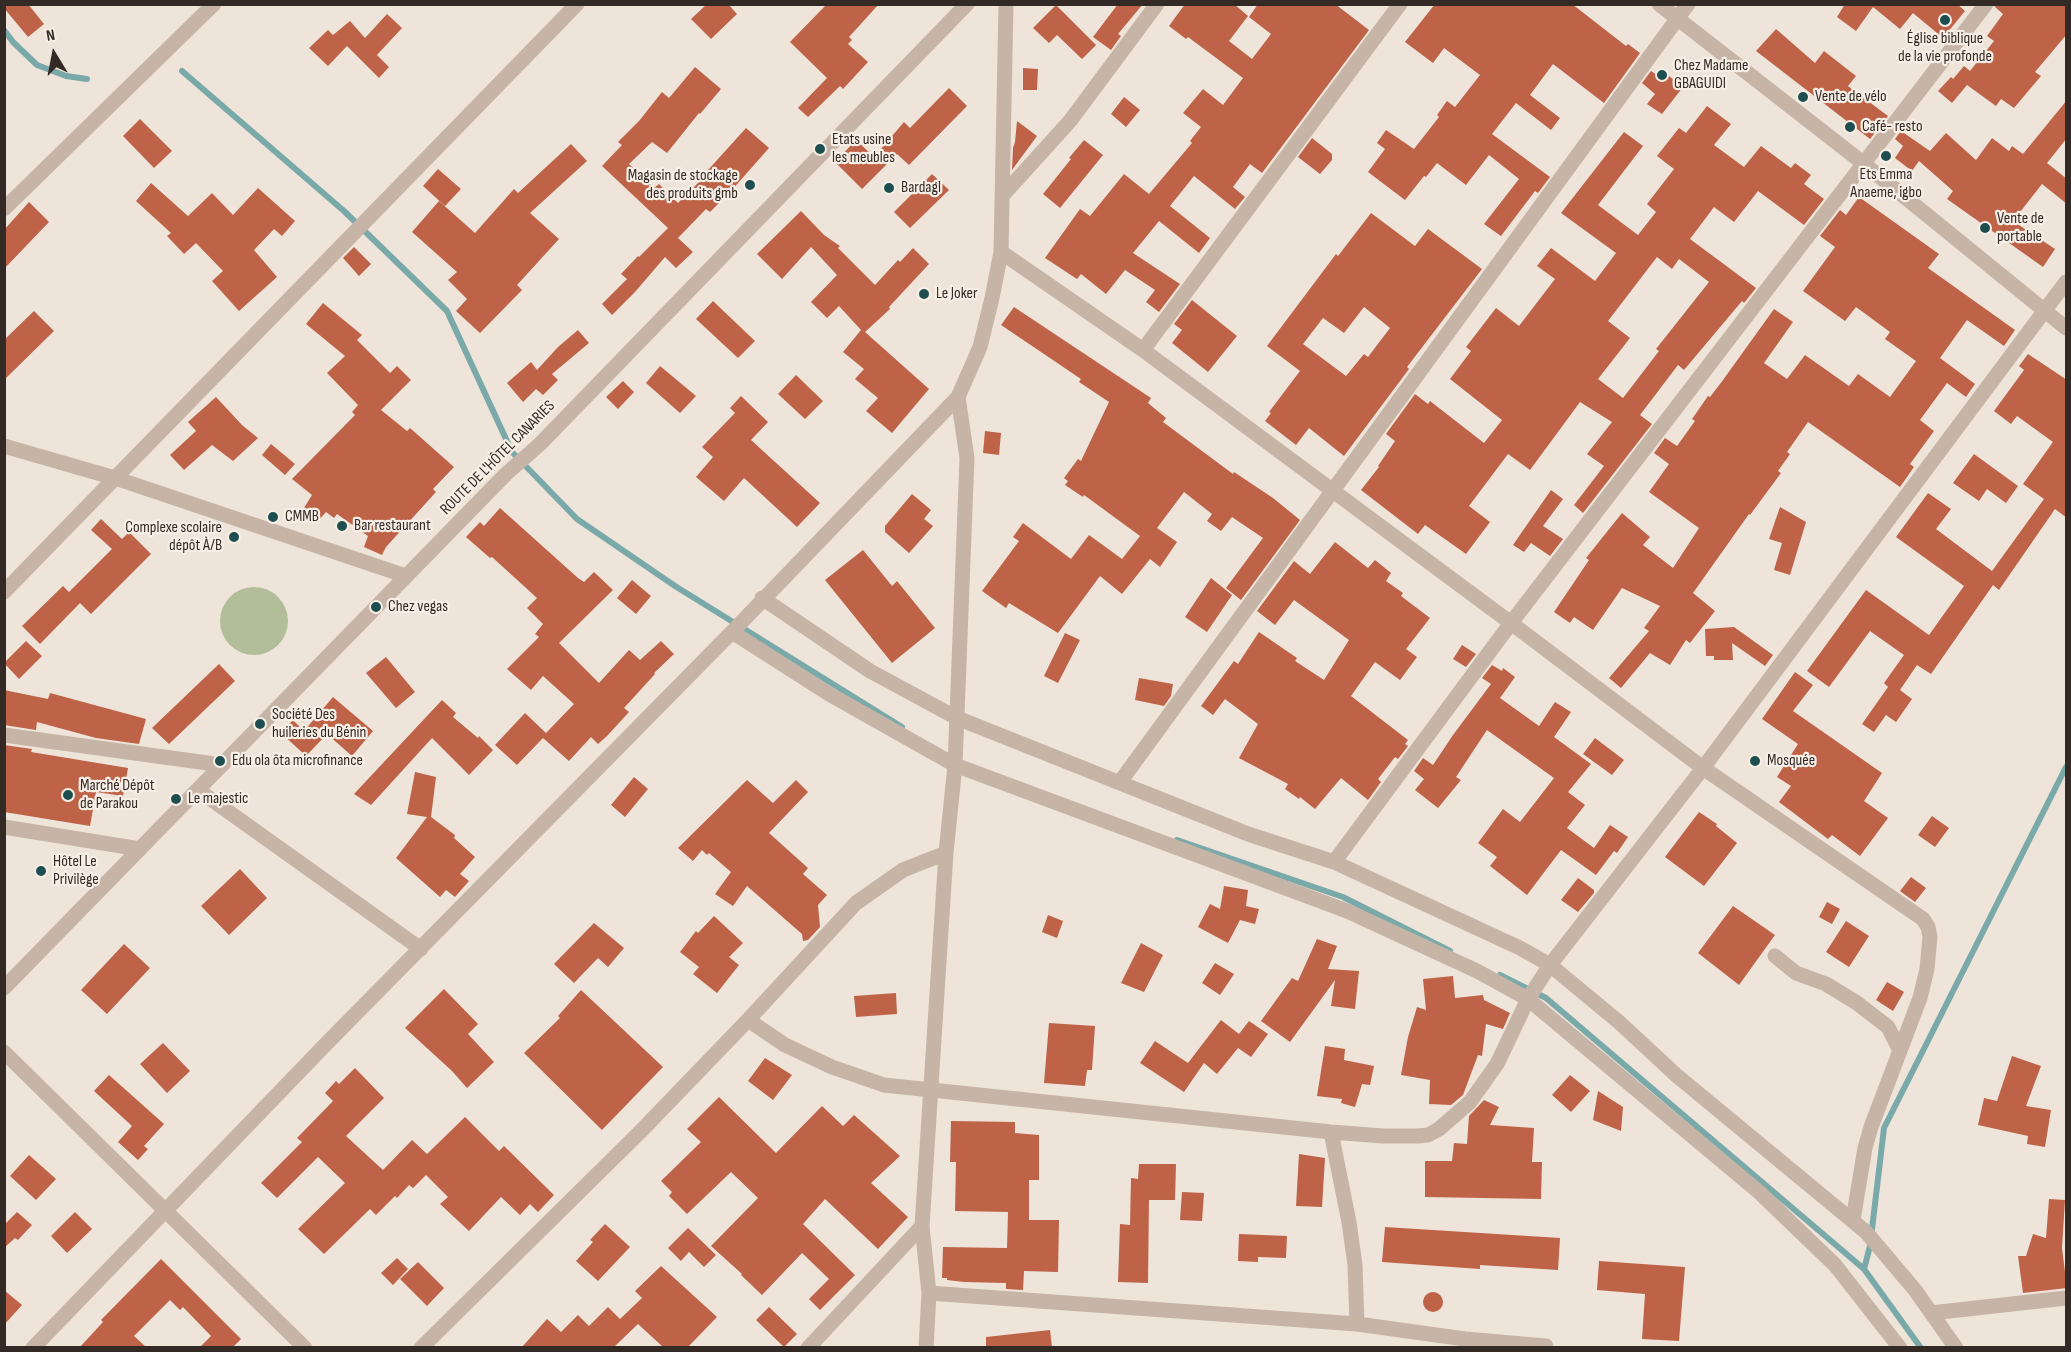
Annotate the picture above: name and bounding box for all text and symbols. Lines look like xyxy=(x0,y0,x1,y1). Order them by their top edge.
marker: Église biblique de la vie profonde xyxy=(1938,13,1952,27)
north arrow xyxy=(24,24,84,84)
text: N xyxy=(45,26,57,46)
place label: Église biblique de la vie profonde xyxy=(1898,29,1992,67)
place label: Chez Madame GBAGUIDI xyxy=(1674,56,1749,94)
marker: Chez Madame GBAGUIDI xyxy=(1655,68,1669,82)
place label: Vente de vélo xyxy=(1815,87,1887,107)
marker: Vente de vélo xyxy=(1796,90,1810,104)
place label: Café- resto xyxy=(1862,117,1923,137)
marker: Café- resto xyxy=(1843,120,1857,134)
place label: Etats usine les meubles xyxy=(832,130,895,168)
marker: Etats usine les meubles xyxy=(813,142,827,156)
marker: Ets Emma Anaeme, igbo xyxy=(1879,149,1893,163)
place label: Ets Emma Anaeme, igbo xyxy=(1850,165,1922,203)
place label: Magasin de stockage des produits gmb xyxy=(628,166,738,204)
marker: Magasin de stockage des produits gmb xyxy=(743,178,757,192)
place label: Bardagl xyxy=(901,178,941,198)
marker: Bardagl xyxy=(882,181,896,195)
place label: Vente de portable xyxy=(1997,209,2044,247)
marker: Vente de portable xyxy=(1978,221,1992,235)
place label: Le Joker xyxy=(936,284,978,304)
marker: Le Joker xyxy=(917,287,931,301)
street label: ROUTE DE L'HÔTEL CANARIES xyxy=(437,397,559,519)
place label: CMMB xyxy=(285,507,319,527)
marker: CMMB xyxy=(266,510,280,524)
place label: Bar restaurant xyxy=(354,516,431,536)
place label: Complexe scolaire dépôt À/B xyxy=(125,518,222,556)
marker: Bar restaurant xyxy=(335,519,349,533)
marker: Complexe scolaire dépôt À/B xyxy=(227,530,241,544)
place label: Chez vegas xyxy=(388,597,448,617)
marker: Chez vegas xyxy=(369,600,383,614)
place label: Société Des huileries du Bénin xyxy=(272,705,366,743)
marker: Société Des huileries du Bénin xyxy=(253,717,267,731)
place label: Edu ola ôta microfinance xyxy=(232,751,363,771)
place label: Mosquée xyxy=(1767,751,1815,771)
marker: Edu ola ôta microfinance xyxy=(213,754,227,768)
marker: Mosquée xyxy=(1748,754,1762,768)
place label: Marché Dépôt de Parakou xyxy=(80,776,155,814)
marker: Marché Dépôt de Parakou xyxy=(61,788,75,802)
place label: Le majestic xyxy=(188,789,248,809)
marker: Le majestic xyxy=(169,792,183,806)
place label: Hôtel Le Privilège xyxy=(53,852,99,890)
marker: Hôtel Le Privilège xyxy=(34,864,48,878)

